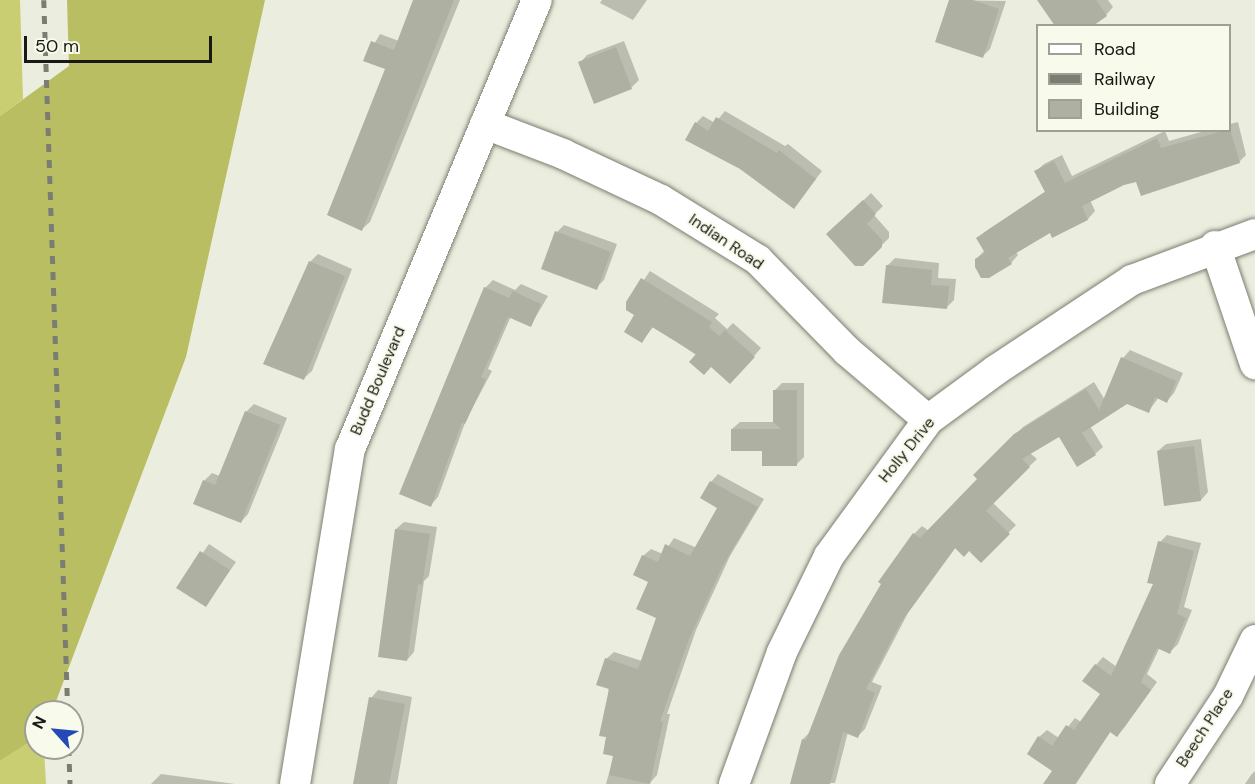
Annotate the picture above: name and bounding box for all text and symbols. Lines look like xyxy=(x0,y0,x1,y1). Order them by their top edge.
scale bar xyxy=(27,24,214,62)
legend xyxy=(1036,24,1231,132)
text: 50 m xyxy=(35,34,79,58)
text: Road xyxy=(1094,37,1136,61)
text: Railway xyxy=(1094,67,1156,91)
text: Building xyxy=(1094,97,1159,121)
street label: Indian Road xyxy=(685,210,767,274)
street label: Budd Boulevard xyxy=(346,324,410,438)
street label: Holly Drive xyxy=(875,413,939,487)
street label: Beech Place xyxy=(1172,685,1238,771)
north arrow xyxy=(24,700,84,760)
text: N xyxy=(27,713,51,732)

